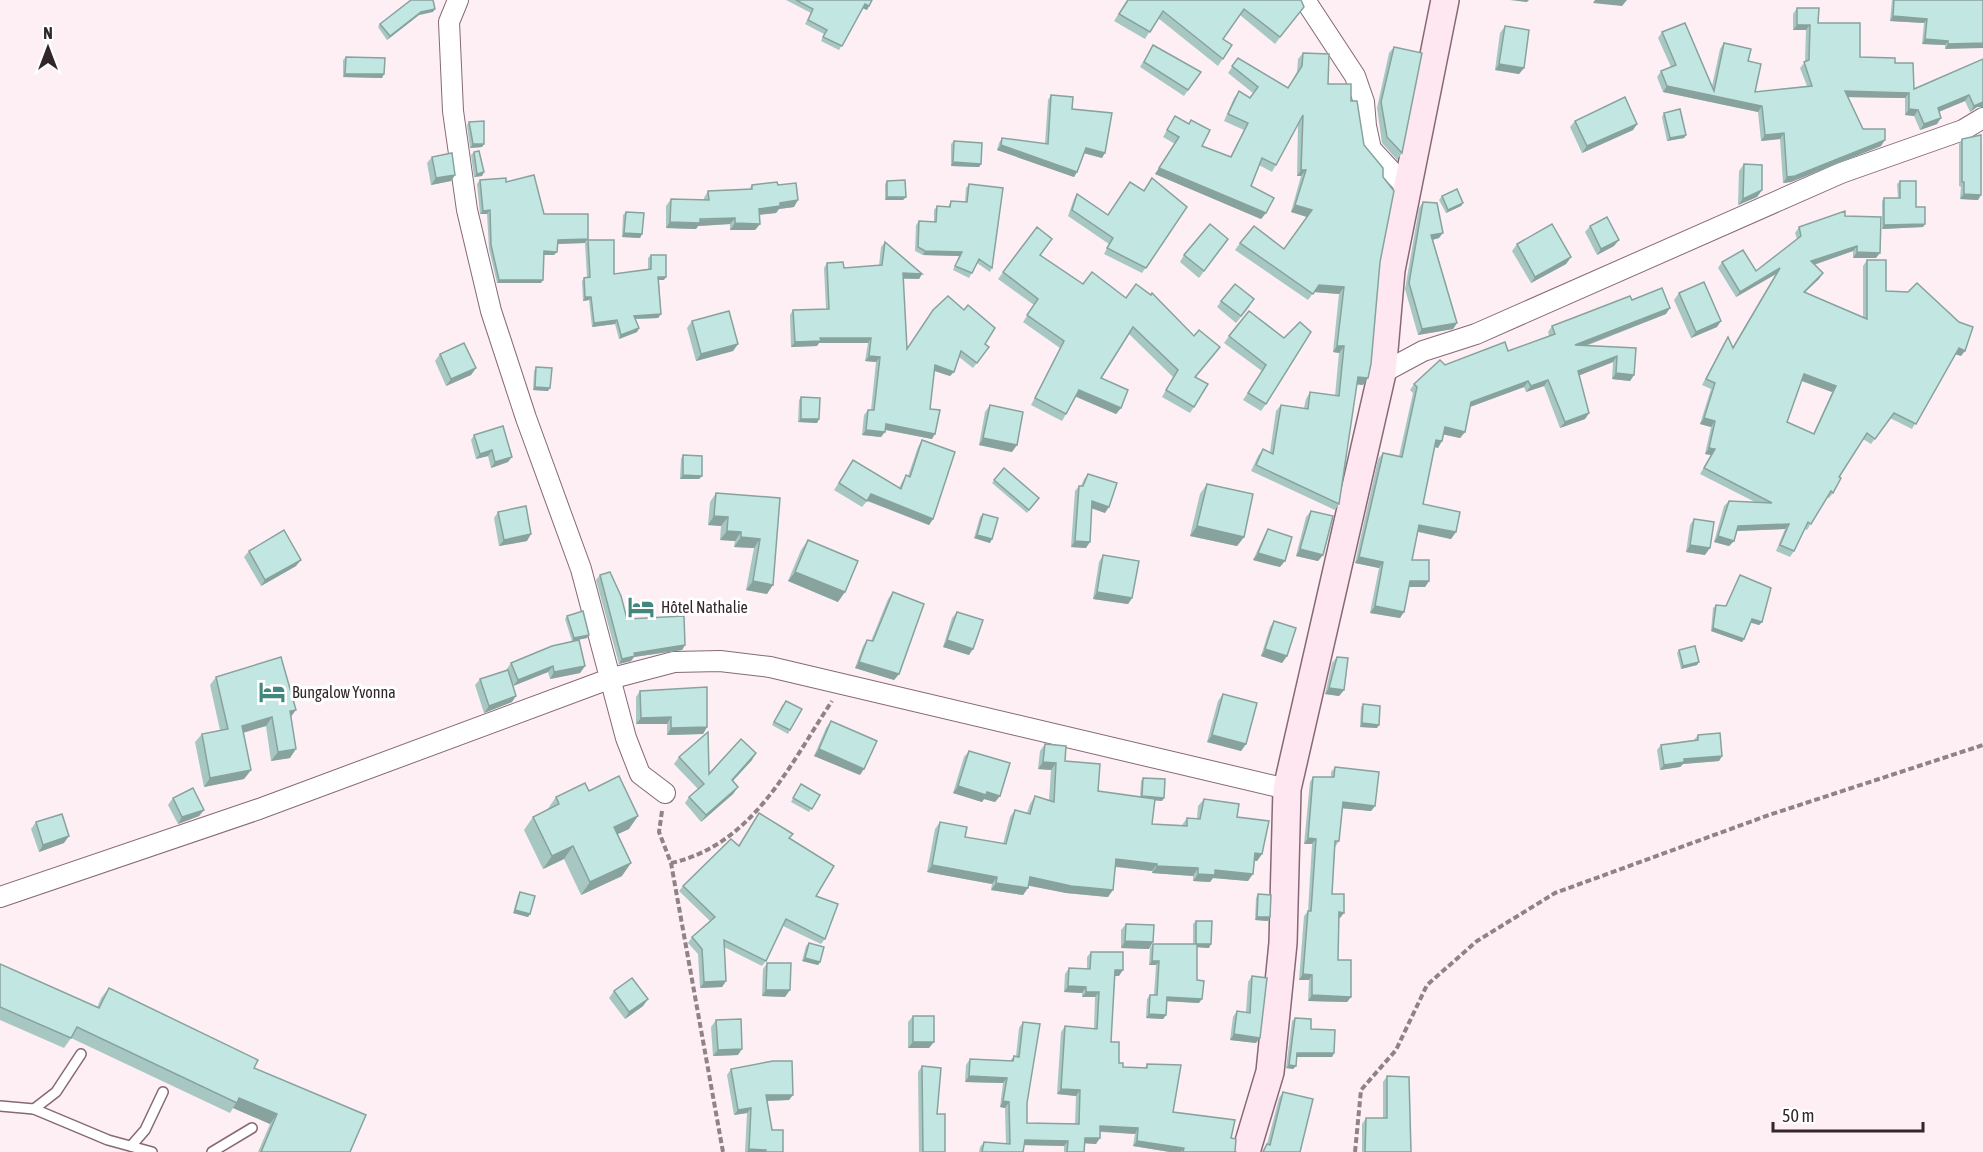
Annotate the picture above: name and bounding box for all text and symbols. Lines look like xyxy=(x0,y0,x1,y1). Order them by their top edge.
north arrow xyxy=(18,18,78,78)
text: N xyxy=(43,24,53,42)
hotel icon: Hôtel Nathalie xyxy=(626,592,656,622)
place label: Hôtel Nathalie xyxy=(661,598,748,616)
hotel icon: Bungalow Yvonna xyxy=(257,677,287,707)
place label: Bungalow Yvonna xyxy=(292,683,396,702)
scale bar xyxy=(1773,1095,1923,1133)
text: 50 m xyxy=(1782,1105,1814,1126)

